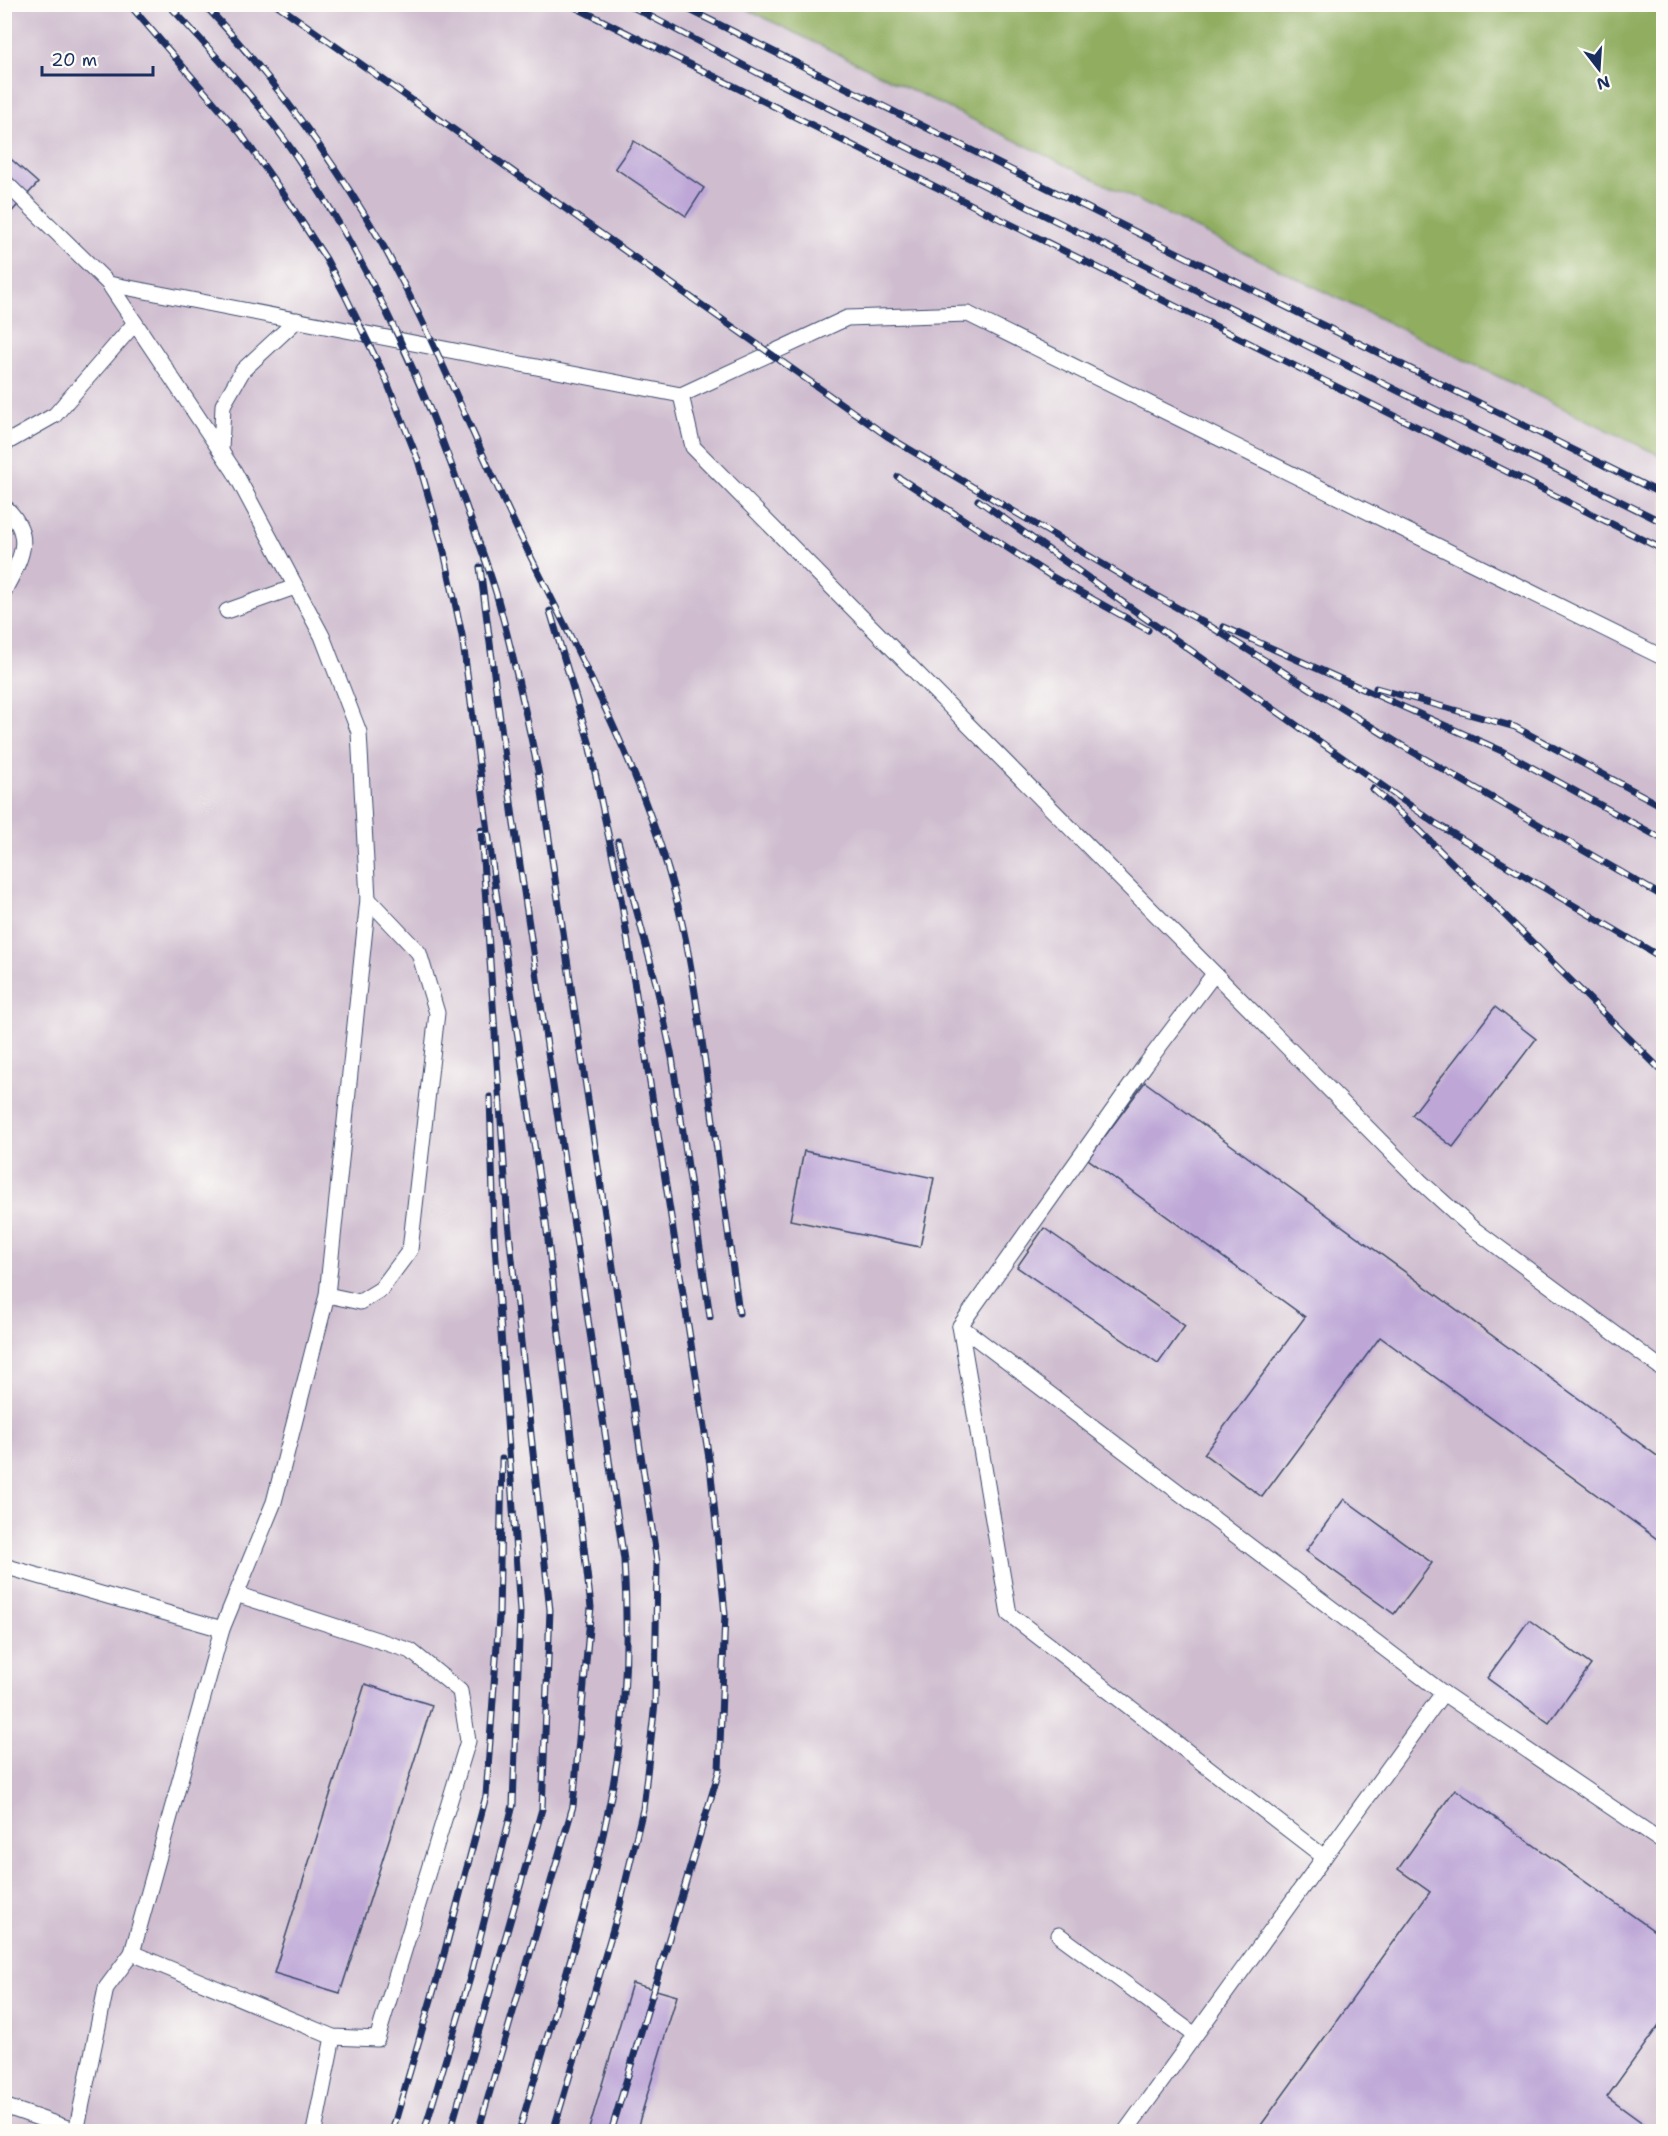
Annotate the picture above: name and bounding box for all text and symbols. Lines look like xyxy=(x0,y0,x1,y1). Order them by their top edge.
scale bar xyxy=(42,39,153,77)
north arrow xyxy=(1569,39,1629,99)
text: 20 m xyxy=(51,48,97,72)
text: N xyxy=(1594,71,1612,95)

